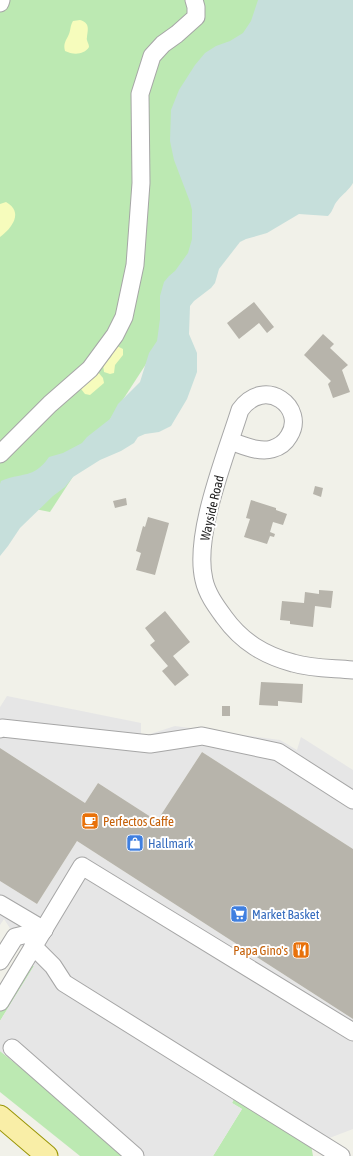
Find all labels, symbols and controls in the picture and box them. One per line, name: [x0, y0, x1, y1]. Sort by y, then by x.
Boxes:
street label: Wayside Road: [197, 474, 227, 542]
cafe icon: Perfectos Caffe: [80, 811, 100, 831]
place label: Perfectos Caffe: [103, 814, 174, 829]
shop icon: Hallmark: [125, 833, 145, 853]
place label: Hallmark: [148, 836, 194, 851]
supermarket icon: Market Basket: [229, 904, 249, 924]
place label: Market Basket: [252, 907, 320, 922]
restaurant icon: Papa Gino's: [291, 940, 311, 960]
place label: Papa Gino's: [233, 943, 288, 958]

